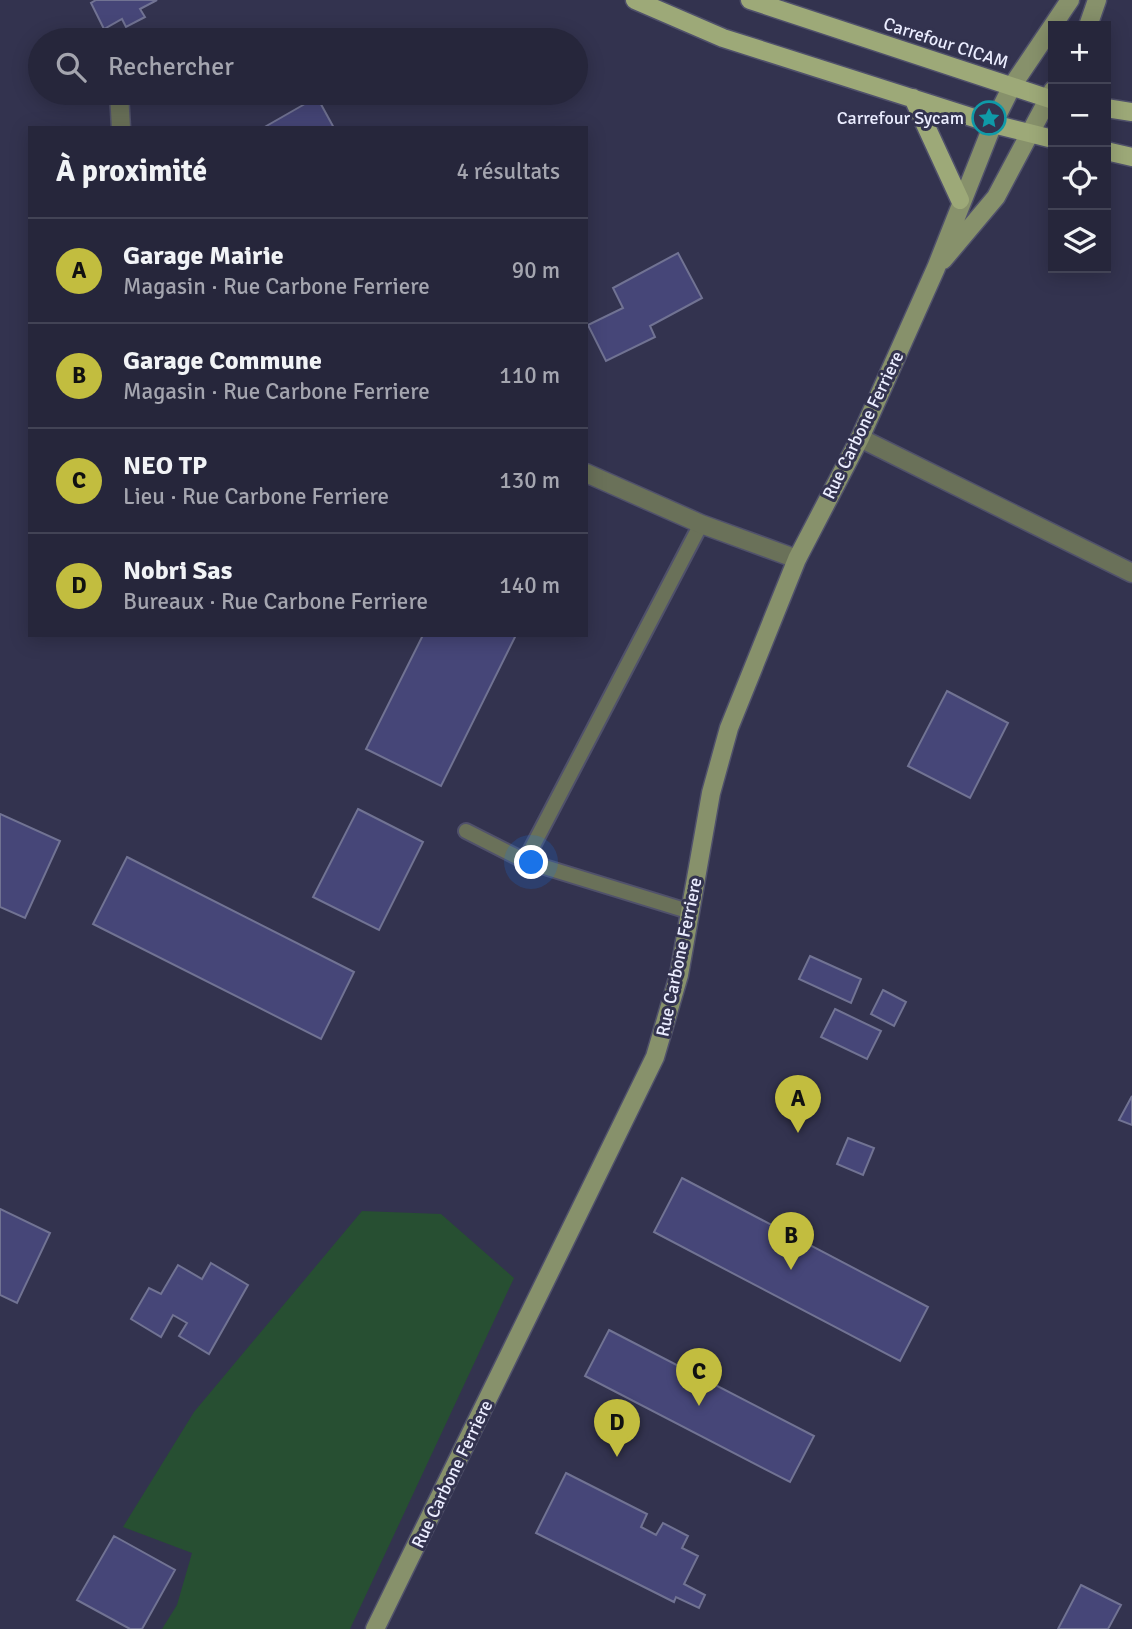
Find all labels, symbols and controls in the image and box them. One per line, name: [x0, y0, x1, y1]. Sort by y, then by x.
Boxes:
street label: Carrefour CICAM: [881, 12, 1011, 74]
map controls: [1048, 21, 1111, 273]
button: +: [1048, 21, 1111, 84]
search box: [28, 28, 588, 105]
icon: search: [52, 48, 90, 86]
text: Rechercher: [108, 51, 234, 83]
button: −: [1048, 84, 1111, 147]
place icon: Carrefour Sycam: [970, 99, 1008, 137]
place label: Carrefour Sycam: [837, 107, 964, 129]
button: locate: [1048, 147, 1111, 210]
text: À proximité: [56, 153, 207, 190]
text: 4 résultats: [456, 157, 560, 186]
button: layers: [1048, 210, 1111, 273]
text: Garage Mairie: [123, 240, 284, 272]
text: A: [72, 256, 86, 285]
text: 90 m: [512, 256, 560, 285]
text: Magasin · Rue Carbone Ferriere: [123, 272, 430, 301]
text: Garage Commune: [123, 345, 322, 377]
street label: Rue Carbone Ferriere: [818, 347, 908, 503]
text: B: [72, 361, 86, 390]
text: 110 m: [499, 361, 560, 390]
text: Magasin · Rue Carbone Ferriere: [123, 377, 430, 406]
text: NEO TP: [123, 450, 207, 482]
text: C: [72, 466, 86, 495]
text: 130 m: [499, 466, 560, 495]
text: Lieu · Rue Carbone Ferriere: [123, 482, 389, 511]
text: Nobri Sas: [123, 555, 232, 587]
text: D: [71, 571, 87, 600]
text: 140 m: [499, 571, 560, 600]
text: Bureaux · Rue Carbone Ferriere: [123, 587, 428, 616]
your location: [514, 845, 548, 879]
street label: Rue Carbone Ferriere: [651, 876, 707, 1038]
pin: A: [775, 1075, 821, 1133]
pin: B: [768, 1212, 814, 1270]
pin: C: [676, 1348, 722, 1406]
street label: Rue Carbone Ferriere: [407, 1396, 497, 1552]
pin: D: [594, 1399, 640, 1457]

